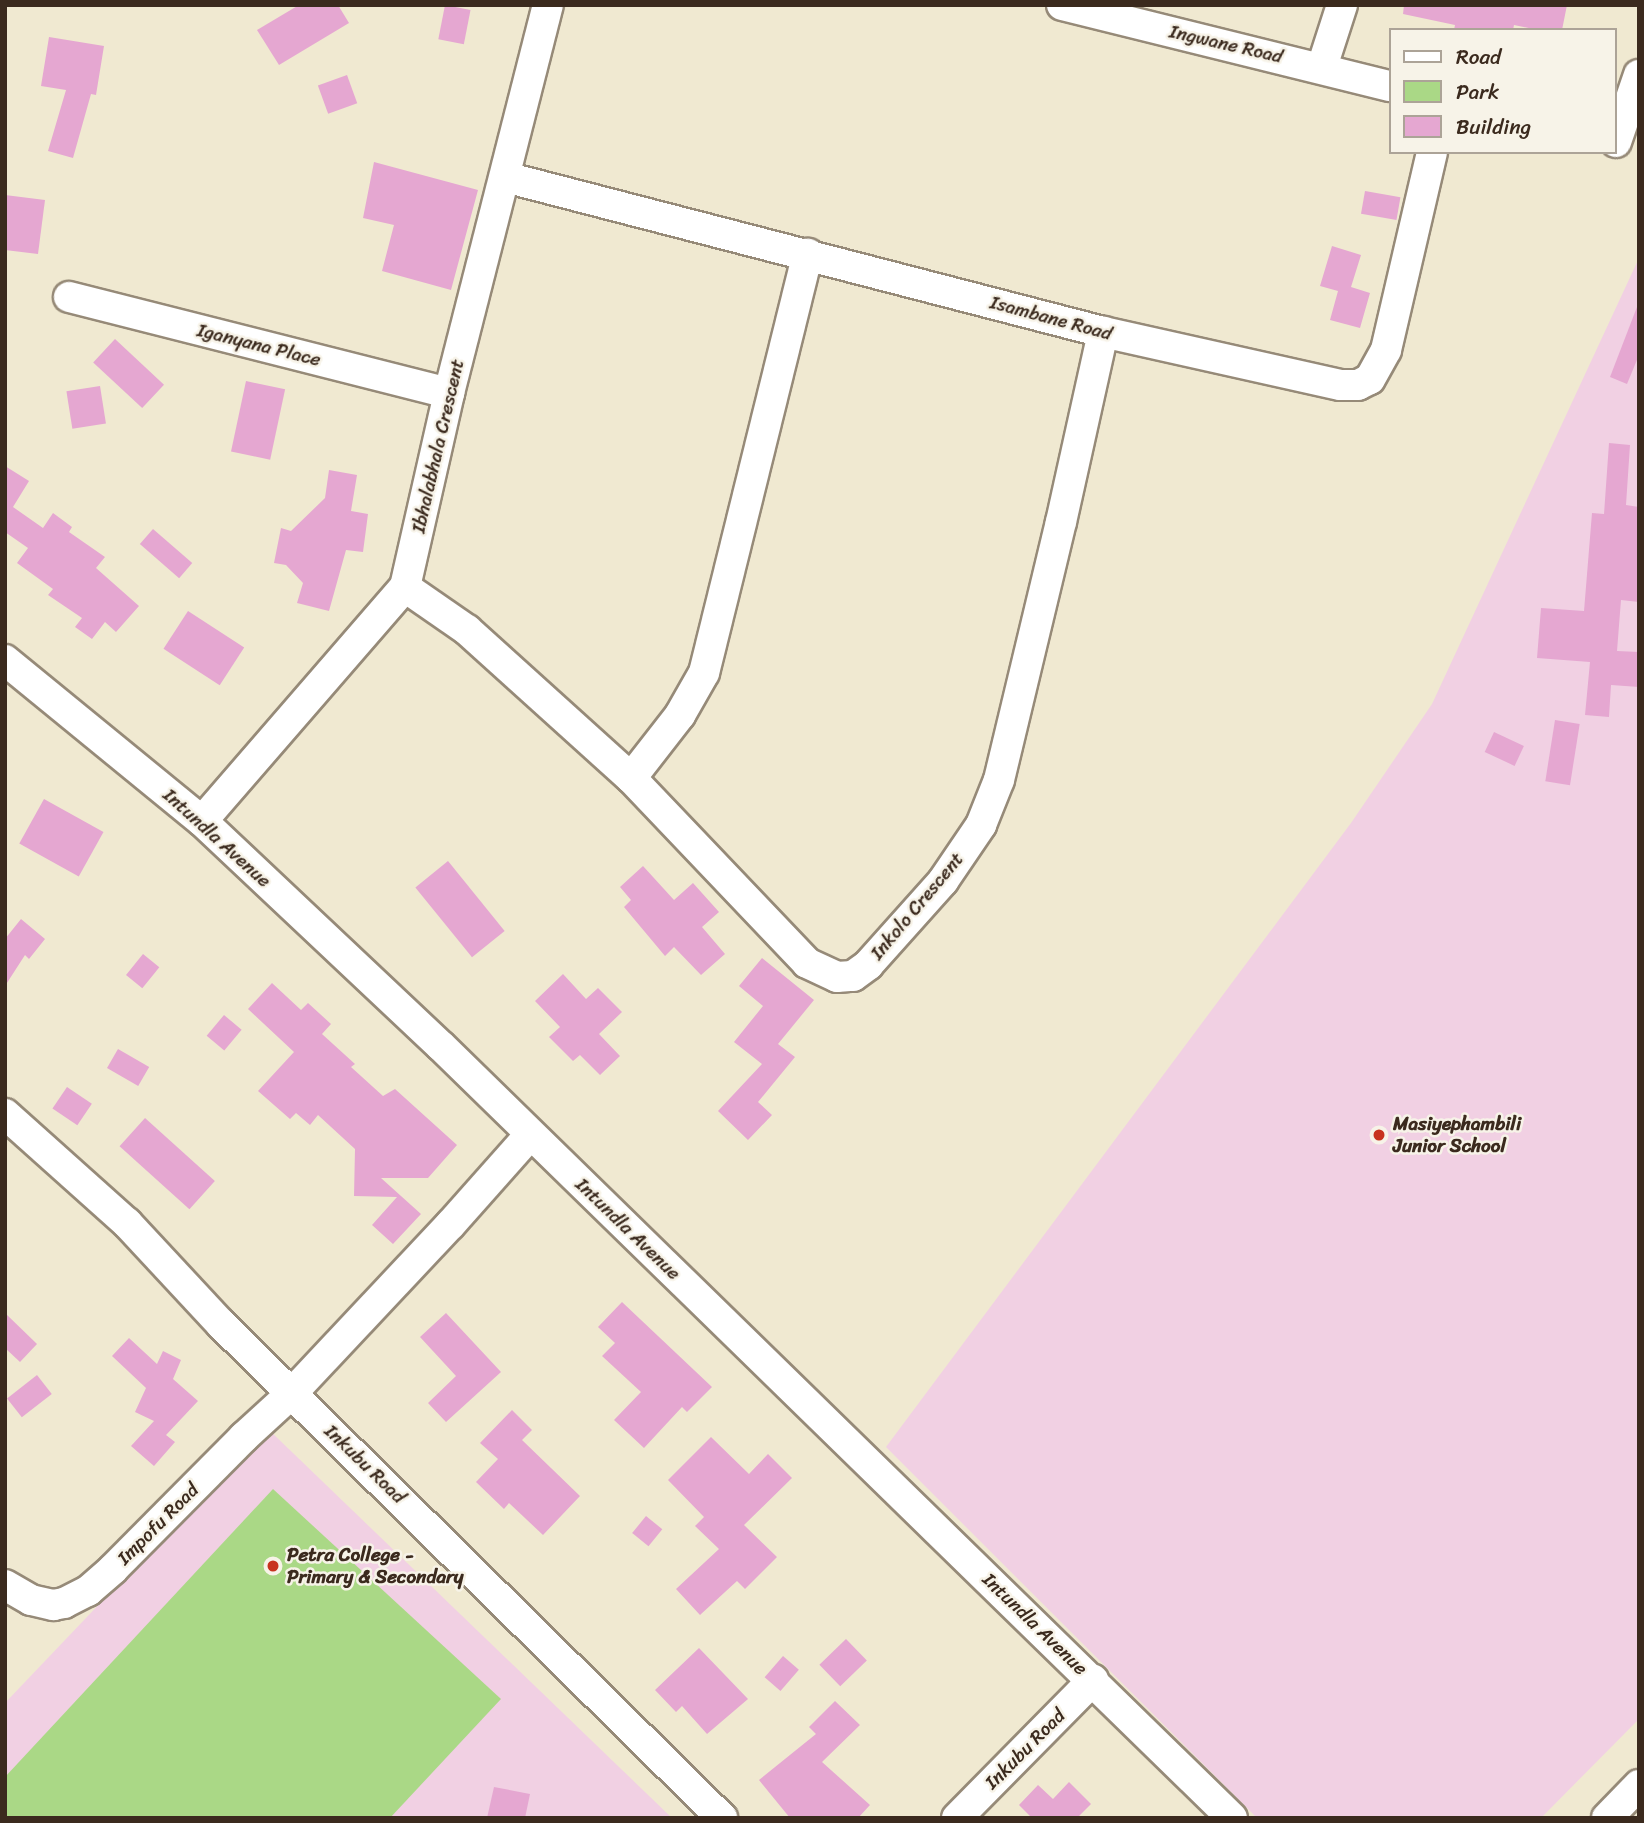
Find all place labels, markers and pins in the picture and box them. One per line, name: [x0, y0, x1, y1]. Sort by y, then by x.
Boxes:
place label: Masiyephambili Junior School: [1393, 1113, 1521, 1157]
marker: Masiyephambili Junior School: [1371, 1127, 1387, 1143]
place label: Petra College - Primary & Secondary: [287, 1544, 464, 1588]
marker: Petra College - Primary & Secondary: [265, 1558, 281, 1574]

